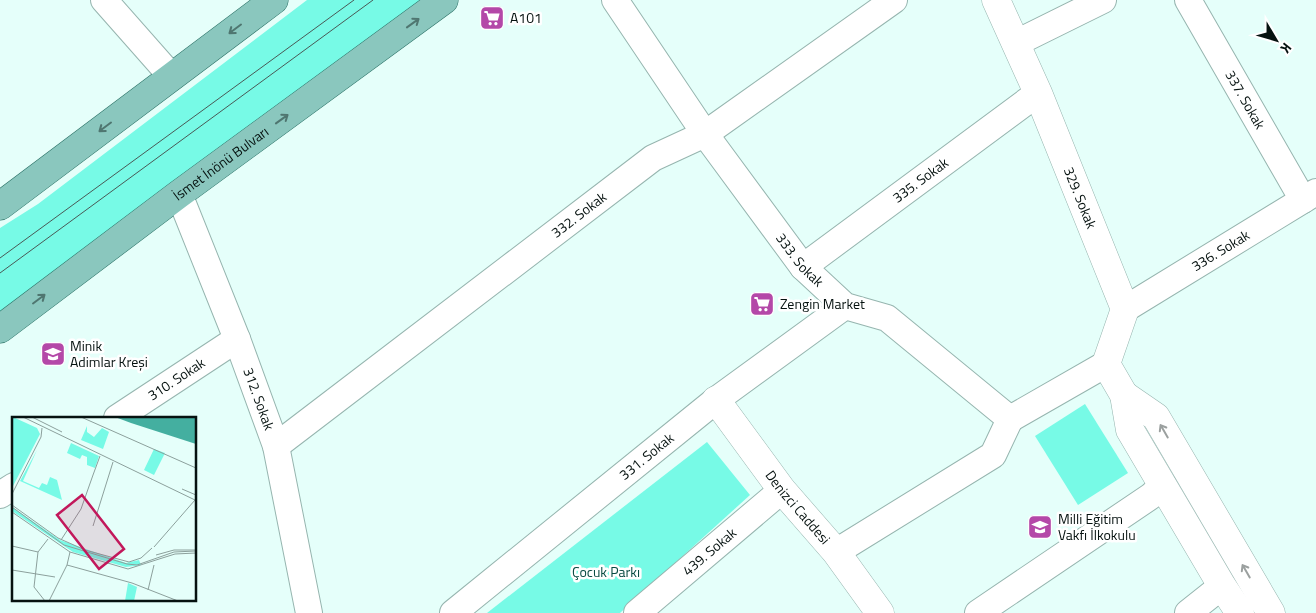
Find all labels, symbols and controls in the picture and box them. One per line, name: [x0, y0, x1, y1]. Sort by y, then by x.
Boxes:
supermarket icon: A101: [479, 5, 505, 31]
place label: A101: [510, 7, 542, 28]
north arrow: [1251, 15, 1301, 65]
one-way arrow: [406, 18, 420, 28]
one-way arrow: [229, 24, 242, 35]
text: K: [1275, 39, 1297, 59]
street label: 337. Sokak: [1220, 66, 1271, 133]
one-way arrow: [275, 114, 289, 124]
street label: İsmet İnönü Bulvarı: [168, 121, 273, 205]
one-way arrow: [98, 122, 112, 132]
street label: 335. Sokak: [888, 152, 953, 208]
street label: 329. Sokak: [1059, 163, 1103, 232]
street label: 332. Sokak: [546, 186, 611, 242]
street label: 336. Sokak: [1187, 224, 1254, 276]
street label: 333. Sokak: [771, 228, 829, 291]
supermarket icon: Zengin Market: [749, 291, 775, 317]
place label: Zengin Market: [780, 293, 865, 314]
one-way arrow: [32, 294, 45, 305]
place label: Minik Adimlar Kreşi: [70, 335, 148, 372]
school or university icon: Minik Adimlar Kreşi: [40, 341, 66, 367]
street label: 310. Sokak: [143, 352, 209, 405]
street label: 312. Sokak: [238, 365, 280, 433]
inset map: [12, 417, 196, 600]
one-way arrow: [1159, 424, 1169, 438]
street label: 331. Sokak: [614, 427, 678, 485]
street label: Denizci Caddesi: [761, 465, 836, 549]
place label: Milli Eğitim Vakfı İlkokulu: [1058, 508, 1136, 545]
school or university icon: Milli Eğitim Vakfı İlkokulu: [1027, 514, 1053, 540]
street label: 439. Sokak: [678, 522, 741, 580]
park label: Çocuk Parkı: [572, 561, 640, 582]
one-way arrow: [1241, 563, 1251, 578]

